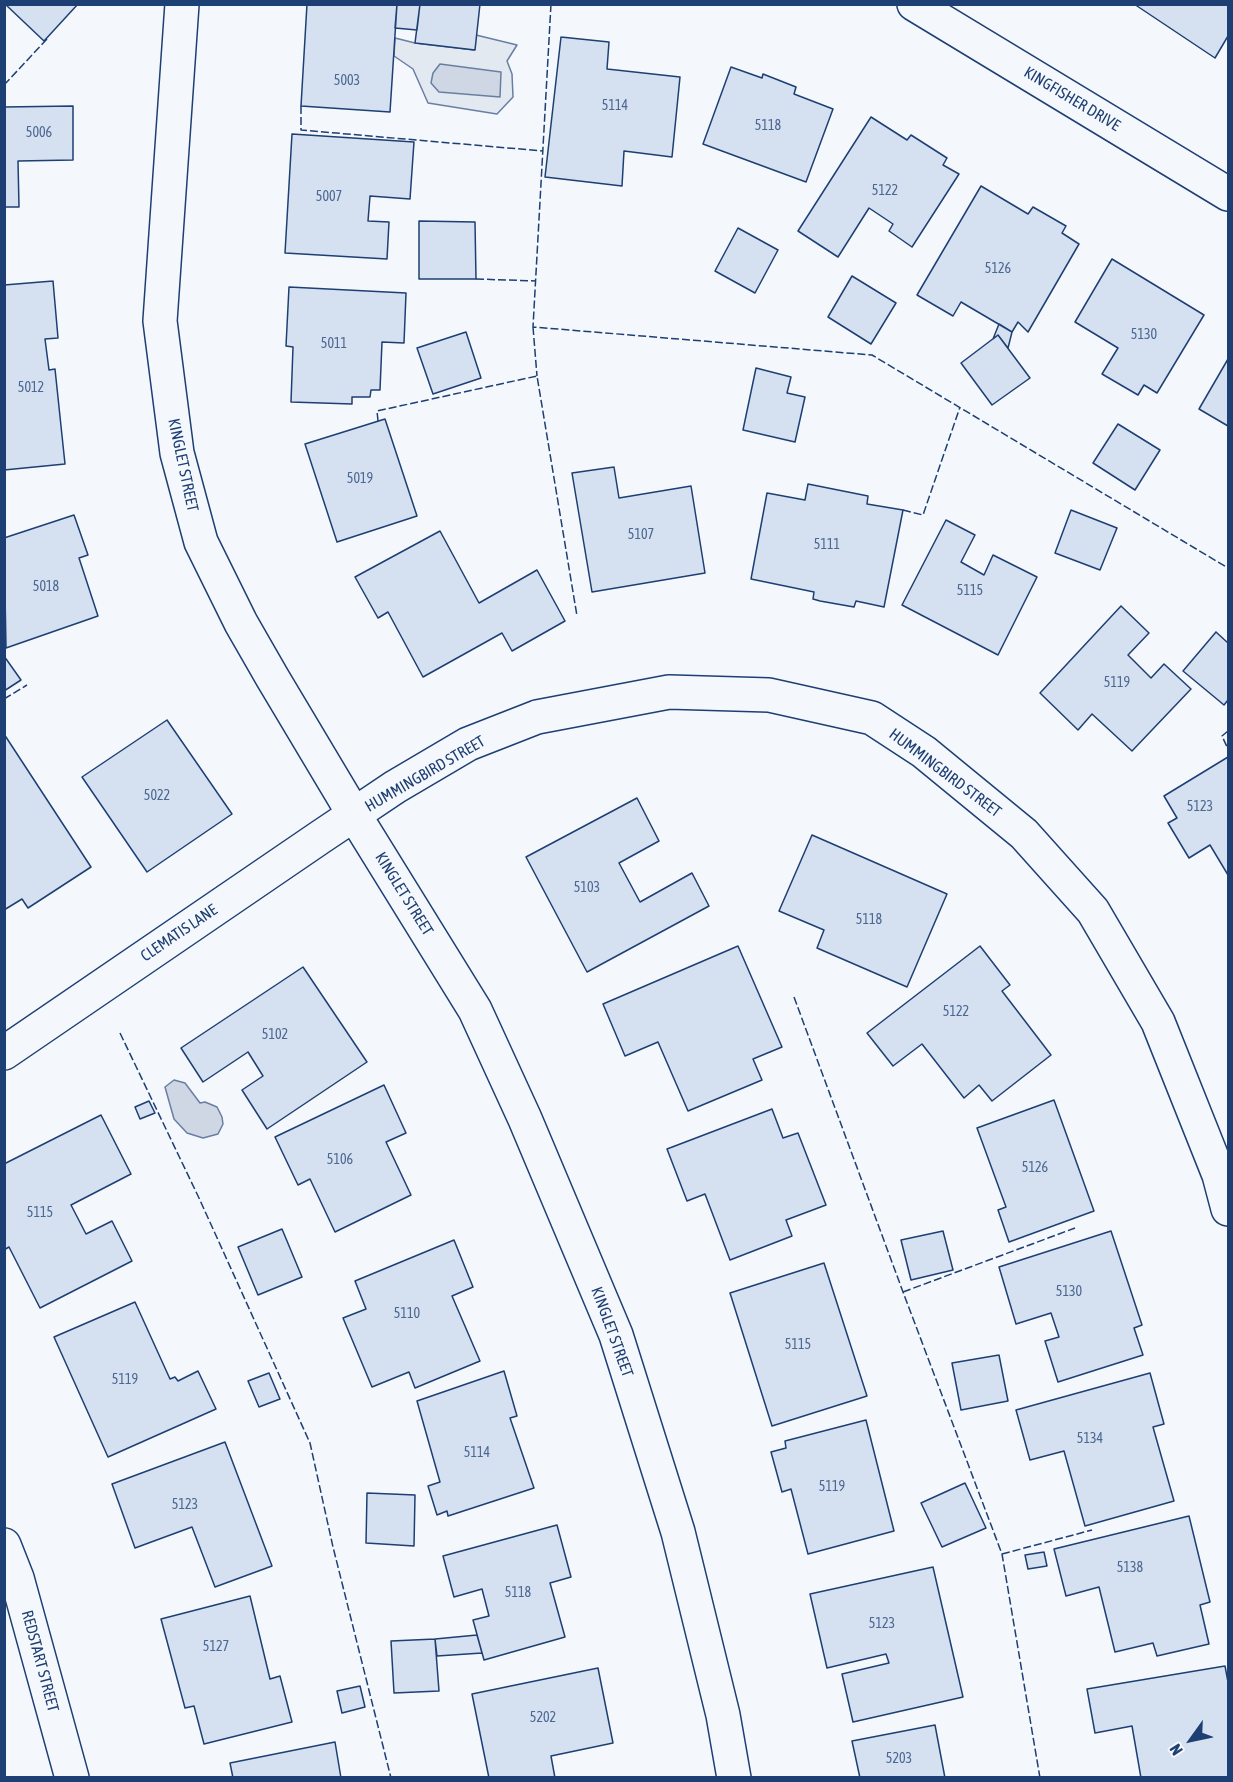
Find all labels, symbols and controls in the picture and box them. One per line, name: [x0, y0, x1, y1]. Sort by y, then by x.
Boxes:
street label: KINGFISHER DRIVE: [1020, 63, 1124, 135]
house number: 5003: [334, 73, 360, 89]
house number: 5114: [602, 98, 628, 114]
house number: 5118: [755, 118, 781, 134]
house number: 5006: [26, 125, 52, 141]
house number: 5122: [872, 183, 898, 199]
house number: 5007: [316, 189, 342, 205]
house number: 5126: [985, 261, 1011, 277]
house number: 5130: [1131, 327, 1157, 343]
house number: 5011: [321, 336, 347, 352]
house number: 5012: [18, 380, 44, 396]
street label: KINGLET STREET: [164, 417, 202, 513]
house number: 5019: [347, 471, 373, 487]
house number: 5107: [628, 527, 654, 543]
house number: 5111: [814, 537, 840, 553]
house number: 5018: [33, 579, 59, 595]
house number: 5115: [957, 583, 983, 599]
house number: 5119: [1104, 675, 1130, 691]
street label: HUMMINGBIRD STREET: [885, 725, 1005, 821]
street label: HUMMINGBIRD STREET: [362, 732, 488, 816]
house number: 5022: [144, 788, 170, 804]
house number: 5123: [1187, 799, 1213, 815]
street label: KINGLET STREET: [371, 849, 437, 939]
house number: 5103: [574, 880, 600, 896]
street label: CLEMATIS LANE: [137, 900, 221, 966]
house number: 5118: [856, 912, 882, 928]
house number: 5122: [943, 1004, 969, 1020]
house number: 5102: [262, 1027, 288, 1043]
house number: 5106: [327, 1152, 353, 1168]
house number: 5126: [1022, 1160, 1048, 1176]
house number: 5115: [27, 1205, 53, 1221]
street label: KINGLET STREET: [587, 1284, 637, 1380]
house number: 5130: [1056, 1284, 1082, 1300]
house number: 5110: [394, 1306, 420, 1322]
house number: 5115: [785, 1337, 811, 1353]
house number: 5119: [112, 1372, 138, 1388]
house number: 5134: [1077, 1431, 1103, 1447]
house number: 5114: [464, 1445, 490, 1461]
house number: 5119: [819, 1479, 845, 1495]
house number: 5123: [172, 1497, 198, 1513]
house number: 5138: [1117, 1560, 1143, 1576]
house number: 5118: [505, 1585, 531, 1601]
street label: REDSTART STREET: [17, 1608, 63, 1714]
house number: 5123: [869, 1616, 895, 1632]
house number: 5127: [203, 1639, 229, 1655]
house number: 5202: [530, 1710, 556, 1726]
north arrow: [1161, 1710, 1221, 1770]
text: N: [1166, 1741, 1186, 1759]
house number: 5203: [886, 1751, 912, 1767]

